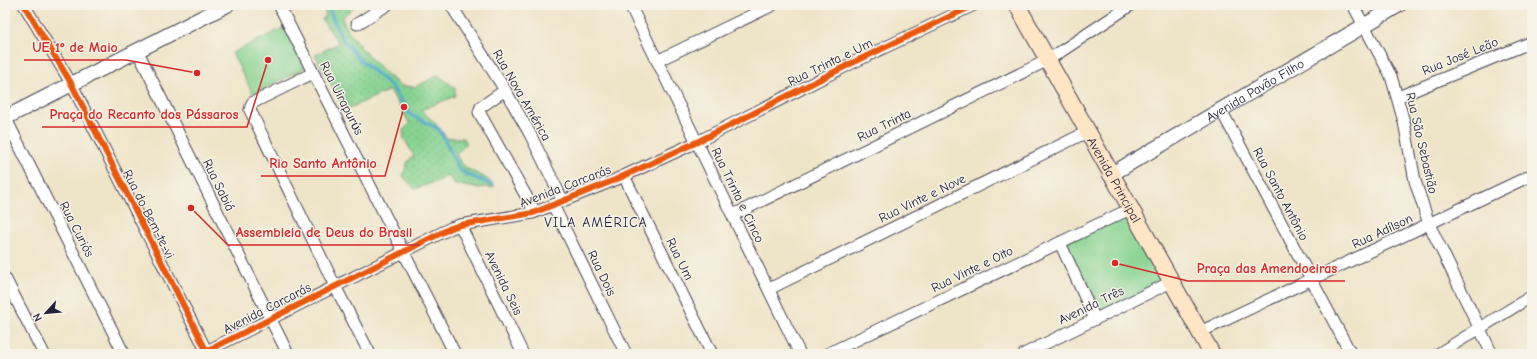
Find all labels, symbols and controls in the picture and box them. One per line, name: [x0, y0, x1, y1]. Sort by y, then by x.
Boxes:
callout: UE 1º de Maio: [24, 34, 126, 60]
street label: Rua José Leão: [1420, 34, 1500, 78]
street label: Rua Trinta e Um: [785, 35, 875, 89]
text: UE 1º de Maio: [32, 39, 118, 56]
street label: Rua Nova América: [490, 47, 554, 143]
street label: Avenida Pavão Filho: [1203, 55, 1307, 124]
street label: Rua Uirapurύs: [317, 59, 367, 137]
street label: Rua São Sebastião: [1403, 91, 1441, 195]
callout: Praça do Recanto dos Pássaros: [42, 101, 247, 127]
text: Praça do Recanto dos Pássaros: [49, 106, 239, 123]
street label: Rua Trinta: [855, 106, 913, 144]
street label: Avenida Principal: [1085, 134, 1144, 225]
street label: Rua Trinta e Cinco: [708, 145, 768, 245]
street label: Rua Santo Antônio: [1250, 145, 1312, 243]
callout: Rio Santo Antônio: [261, 150, 385, 176]
text: Rio Santo Antônio: [269, 155, 377, 172]
street label: Rua Sabiá: [200, 157, 238, 213]
street label: Avenida Carcarás: [517, 162, 613, 210]
street label: Rua do Bem-te-vi: [120, 167, 178, 261]
street label: Rua Vinte e Nove: [876, 170, 968, 225]
street label: Rua Curiós: [57, 199, 97, 259]
street label: Rua Adílson: [1349, 210, 1415, 252]
district label: VILA AMÉRICA: [544, 214, 648, 231]
callout: Assembleia de Deus do Brasil: [228, 219, 420, 245]
text: Assembleia de Deus do Brasil: [236, 224, 412, 241]
street label: Rua Um: [663, 235, 697, 283]
street label: Rua Vinte e Oito: [929, 243, 1015, 295]
street label: Rua Dois: [585, 248, 619, 298]
street label: Avenida Seis: [482, 249, 526, 317]
callout: Praça das Amendoeiras: [1188, 255, 1345, 281]
text: Praça das Amendoeiras: [1197, 260, 1337, 277]
street label: Avenida Carcarás: [221, 279, 313, 337]
street label: Avenida Três: [1056, 283, 1126, 327]
north arrow: [26, 293, 66, 333]
text: N: [30, 311, 45, 323]

